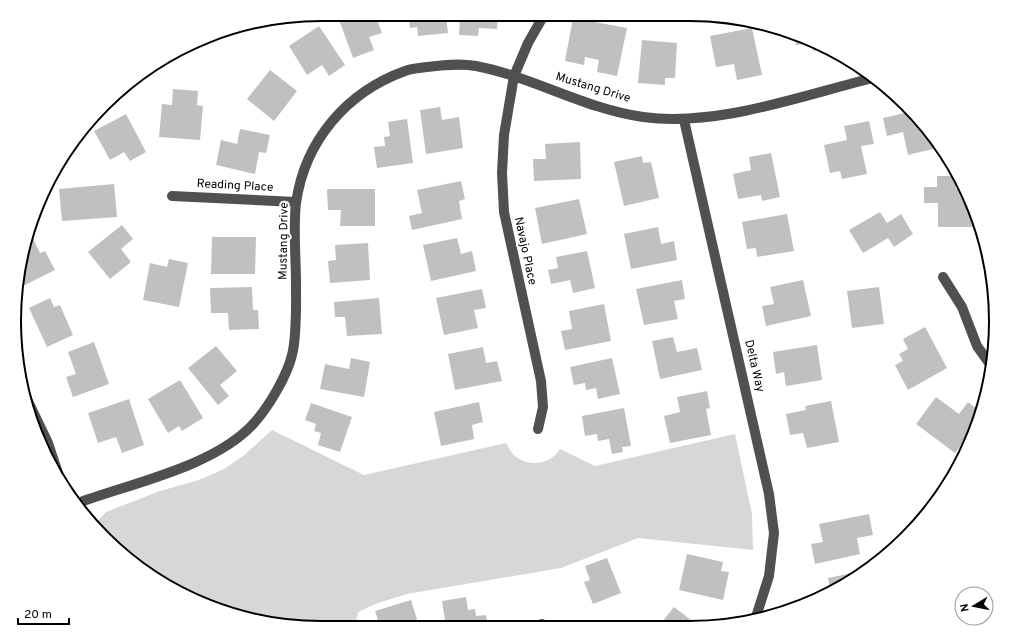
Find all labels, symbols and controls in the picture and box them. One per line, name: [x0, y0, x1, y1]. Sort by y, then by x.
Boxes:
street label: Mustang Drive: [553, 69, 633, 107]
street label: Reading Place: [196, 176, 274, 196]
street label: Mustang Drive: [275, 202, 293, 280]
street label: Navajo Place: [510, 215, 540, 287]
street label: Delta Way: [740, 338, 768, 394]
north arrow: [954, 586, 994, 626]
scale bar: [18, 600, 69, 626]
text: N: [958, 602, 973, 613]
text: 20 m: [24, 607, 52, 623]

